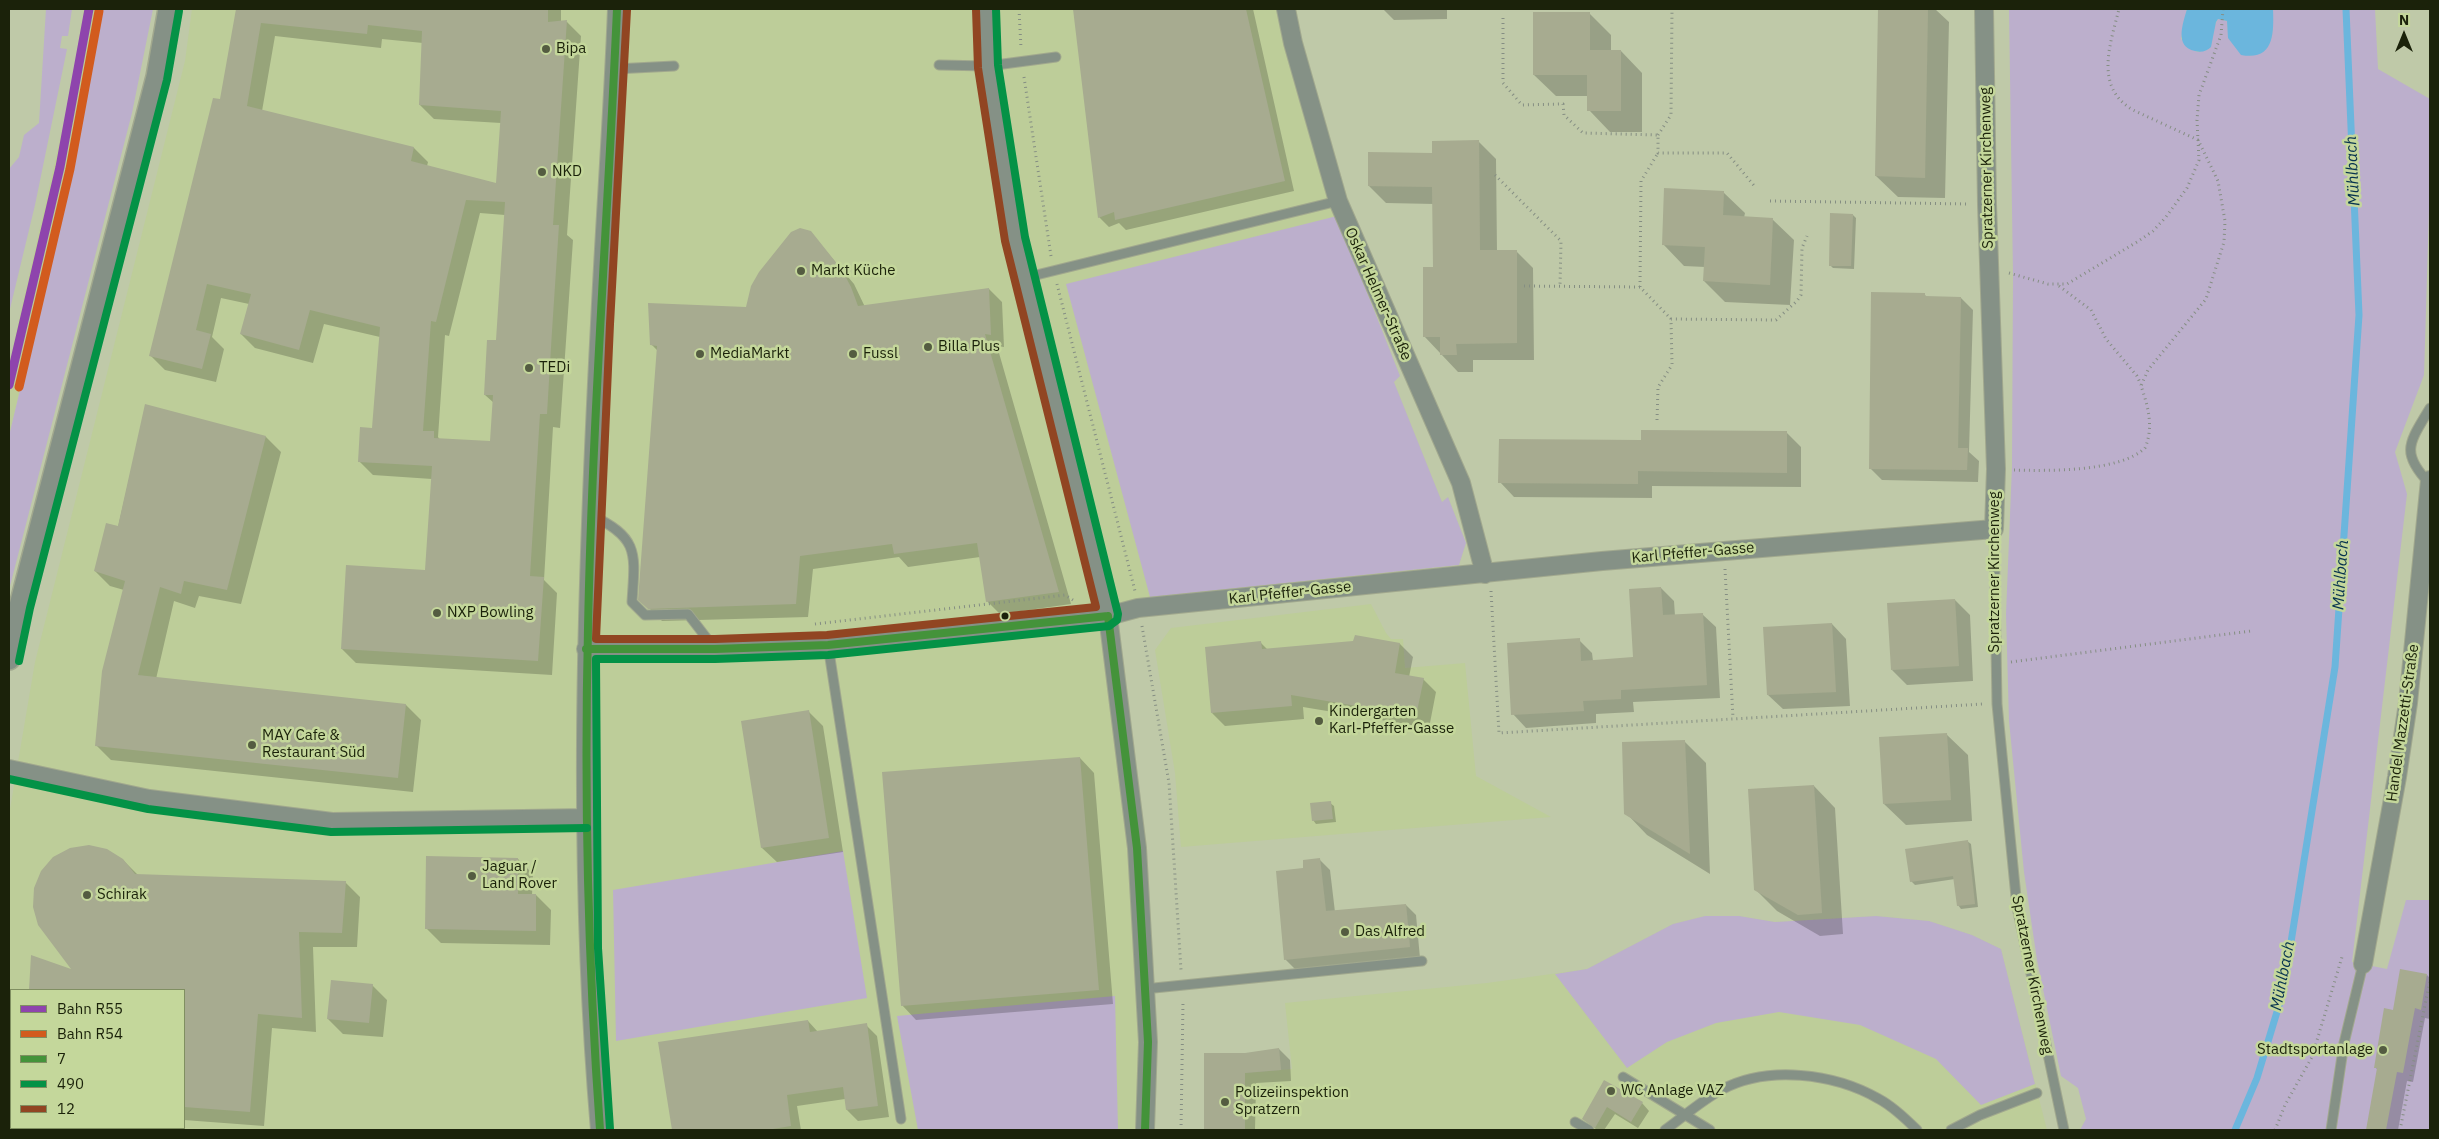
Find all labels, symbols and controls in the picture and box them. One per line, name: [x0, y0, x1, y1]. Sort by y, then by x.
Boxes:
north arrow: [2379, 10, 2429, 60]
text: N: [2399, 11, 2409, 29]
place label: Bipa: [556, 40, 586, 58]
marker: Bipa: [540, 43, 552, 55]
street label: Spratzerner Kirchenweg: [1977, 87, 1997, 249]
water label: Mühlbach: [2342, 135, 2364, 207]
place label: NKD: [552, 163, 582, 181]
marker: NKD: [536, 166, 548, 178]
street label: Oskar Helmer-Straße: [1341, 225, 1415, 363]
place label: Markt Küche: [811, 262, 895, 280]
marker: Markt Küche: [795, 265, 807, 277]
place label: Billa Plus: [938, 338, 1000, 356]
marker: Billa Plus: [922, 341, 934, 353]
place label: MediaMarkt: [710, 345, 790, 363]
place label: Fussl: [863, 345, 898, 363]
marker: MediaMarkt: [694, 348, 706, 360]
marker: Fussl: [847, 348, 859, 360]
place label: TEDi: [539, 359, 570, 377]
marker: TEDi: [523, 362, 535, 374]
street label: Spratzerner Kirchenweg: [1986, 491, 2004, 653]
street label: Karl Pfeffer-Gasse: [1631, 539, 1755, 567]
water label: Mühlbach: [2329, 539, 2353, 611]
street label: Karl Pfeffer-Gasse: [1228, 578, 1352, 608]
place label: NXP Bowling: [447, 604, 533, 622]
marker: NXP Bowling: [431, 607, 443, 619]
unlabelled marker: [1000, 611, 1010, 621]
street label: Handel Mazzetti-Straße: [2383, 643, 2423, 803]
place label: Kindergarten Karl-Pfeffer-Gasse: [1329, 703, 1454, 738]
marker: Kindergarten Karl-Pfeffer-Gasse: [1313, 715, 1325, 727]
place label: MAY Cafe & Restaurant Süd: [262, 727, 365, 762]
marker: MAY Cafe & Restaurant Süd: [246, 739, 258, 751]
place label: Jaguar / Land Rover: [482, 858, 557, 893]
marker: Jaguar / Land Rover: [466, 870, 478, 882]
place label: Schirak: [97, 886, 147, 904]
marker: Schirak: [81, 889, 93, 901]
street label: Spratzerner Kirchenweg: [2008, 894, 2056, 1056]
place label: Das Alfred: [1355, 923, 1425, 941]
marker: Das Alfred: [1339, 926, 1351, 938]
water label: Mühlbach: [2267, 940, 2299, 1012]
legend: [10, 989, 185, 1129]
text: Bahn R55: [57, 999, 123, 1018]
text: Bahn R54: [57, 1024, 123, 1043]
place label: Stadtsportanlage: [2257, 1041, 2373, 1059]
marker: Stadtsportanlage: [2377, 1044, 2389, 1056]
text: 7: [57, 1049, 66, 1068]
text: 490: [57, 1074, 84, 1093]
place label: WC Anlage VAZ: [1621, 1082, 1724, 1100]
place label: Polizeiinspektion Spratzern: [1235, 1084, 1349, 1119]
marker: WC Anlage VAZ: [1605, 1085, 1617, 1097]
marker: Polizeiinspektion Spratzern: [1219, 1096, 1231, 1108]
text: 12: [57, 1099, 75, 1118]

